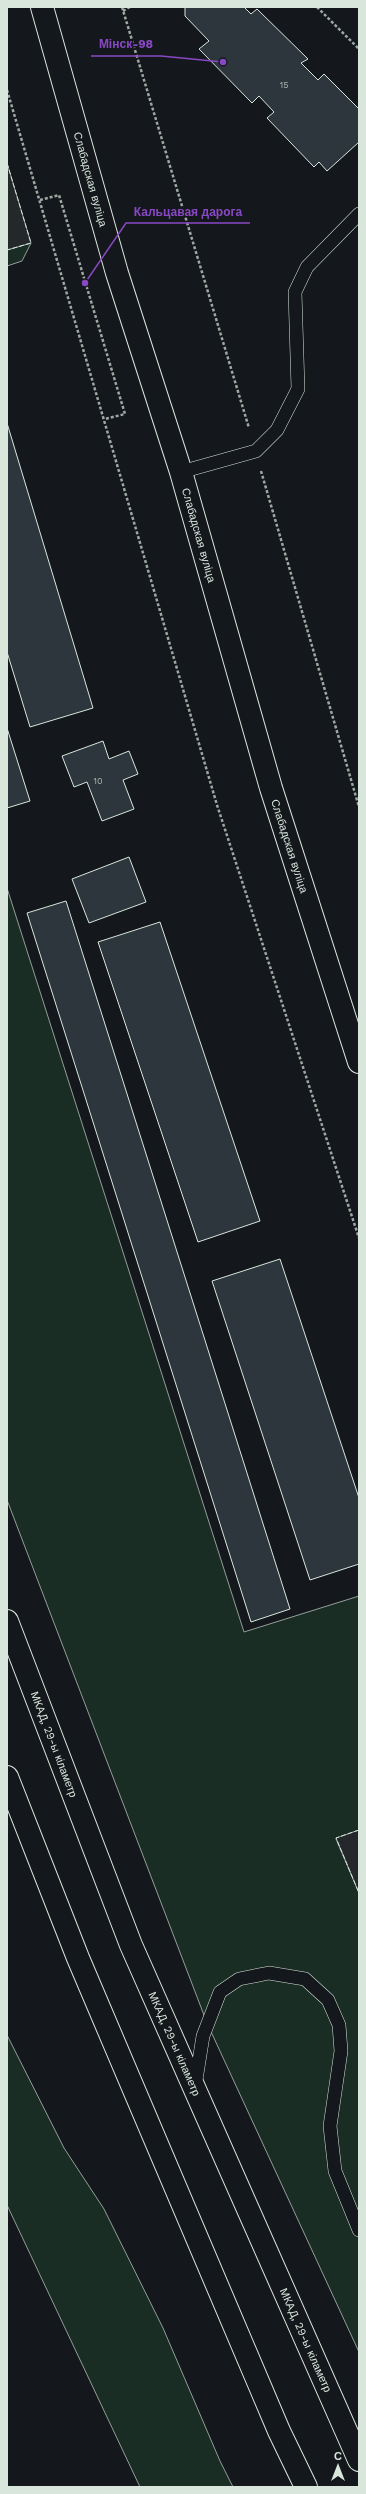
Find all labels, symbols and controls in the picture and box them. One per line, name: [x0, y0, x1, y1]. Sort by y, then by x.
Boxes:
callout: Мінск-98: [91, 32, 161, 56]
text: Мінск-98: [99, 37, 153, 51]
house number: 15: [280, 80, 288, 90]
street label: Слабадская вуліца: [71, 130, 110, 229]
callout: Кальцавая дарога: [126, 199, 250, 223]
text: Кальцавая дарога: [134, 205, 242, 219]
street label: Слабадская вуліца: [179, 486, 219, 585]
house number: 10: [93, 776, 103, 786]
street label: Слабадская вуліца: [269, 798, 311, 895]
street label: МКАД, 29-ы кіламетр: [28, 1690, 80, 1799]
street label: МКАД, 29-ы кіламетр: [146, 1990, 203, 2098]
street label: МКАД, 29-ы кіламетр: [277, 2286, 335, 2394]
north arrow: [318, 2446, 358, 2486]
text: С: [334, 2450, 342, 2463]

